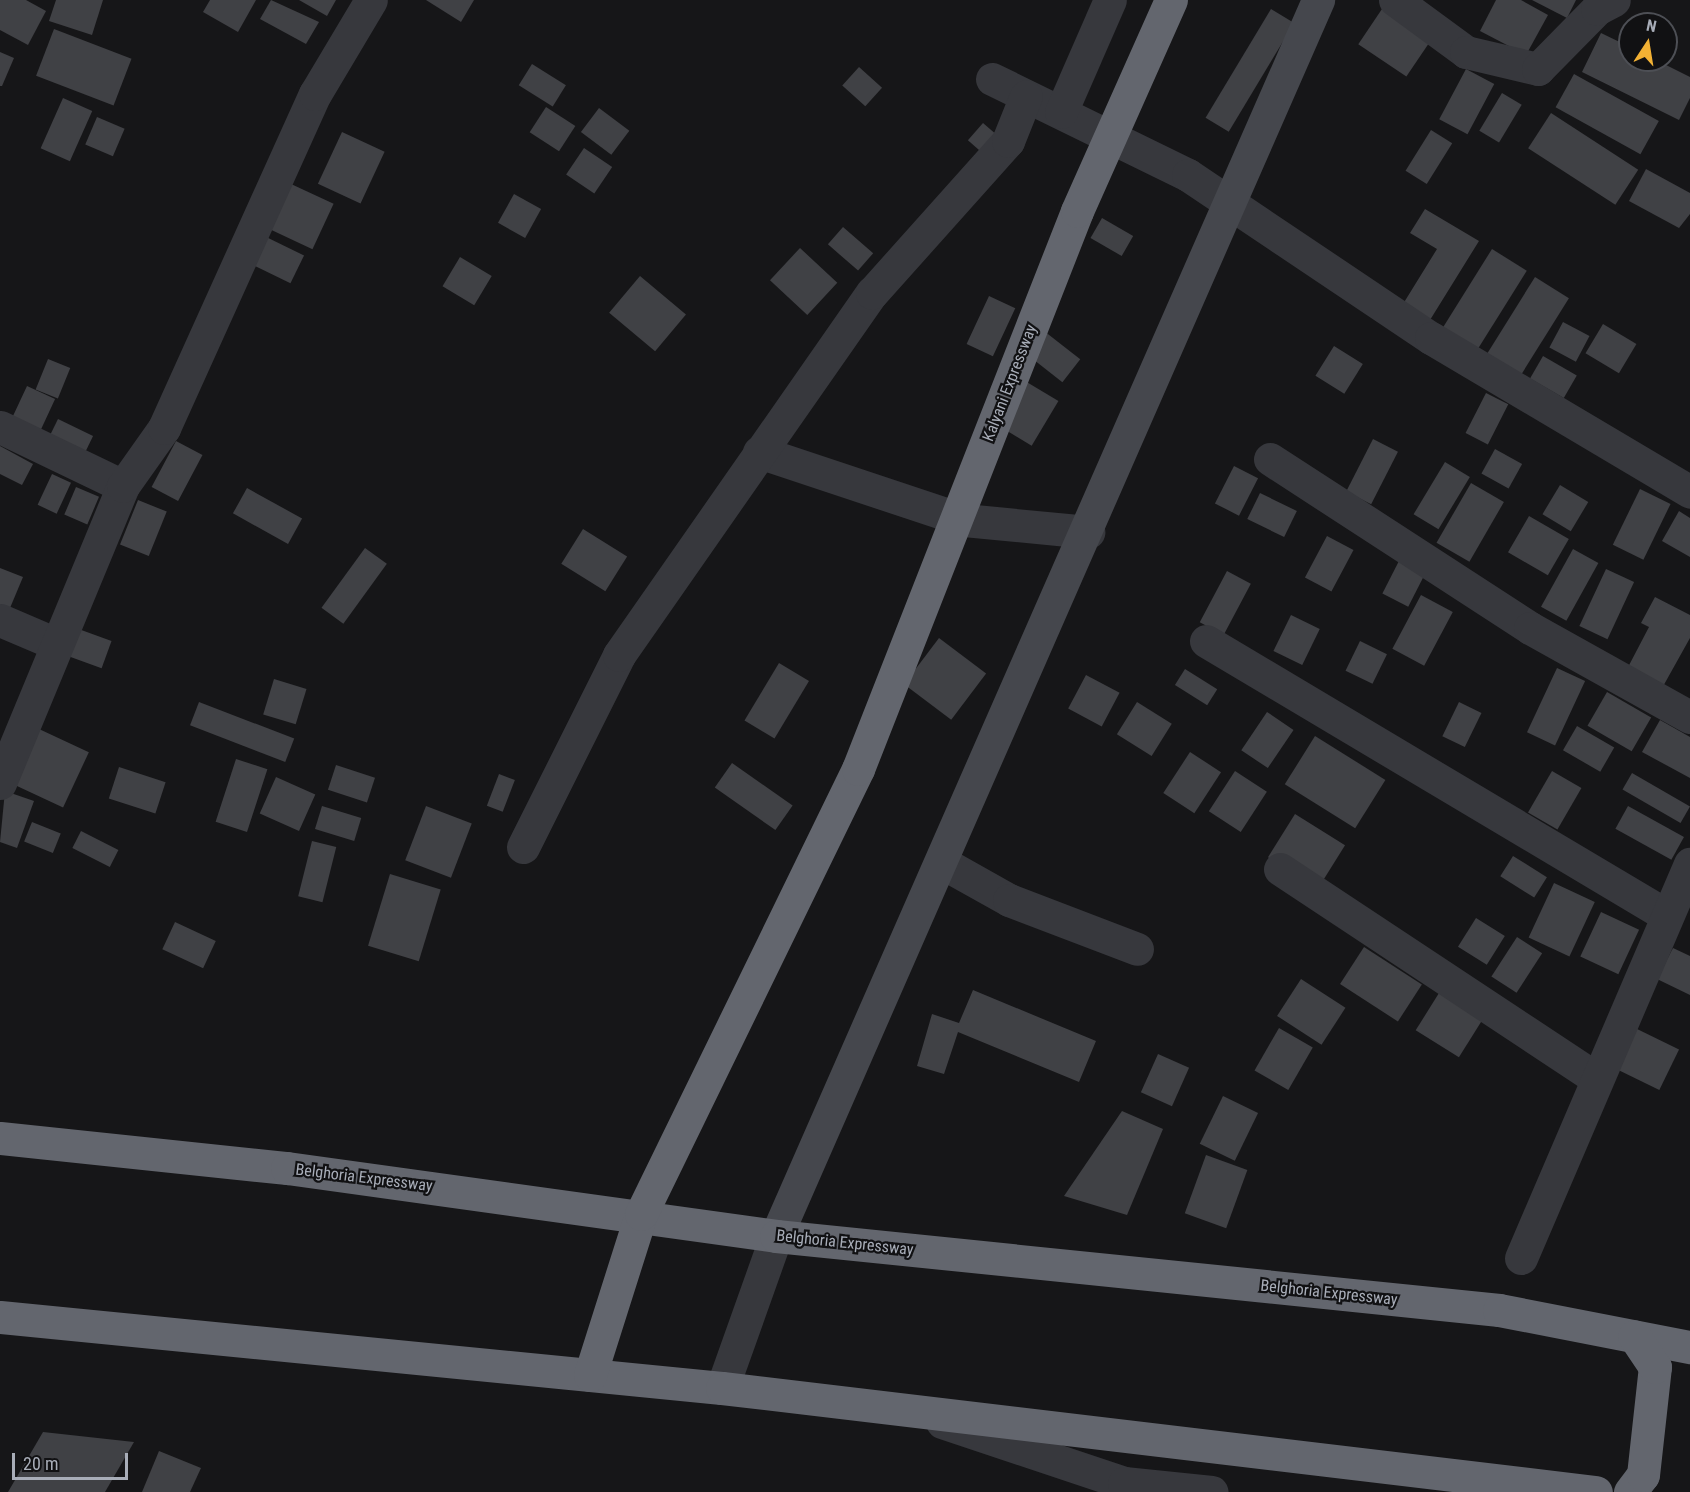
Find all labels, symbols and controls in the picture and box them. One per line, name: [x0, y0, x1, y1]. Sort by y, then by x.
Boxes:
north arrow: [1618, 12, 1678, 72]
text: N: [1645, 16, 1658, 36]
street label: Kalyani Expressway: [979, 322, 1041, 444]
street label: Belghoria Expressway: [294, 1160, 434, 1196]
street label: Belghoria Expressway: [776, 1226, 914, 1260]
street label: Belghoria Expressway: [1260, 1276, 1398, 1310]
scale bar: [15, 1441, 130, 1479]
text: 20 m: [23, 1453, 58, 1474]

